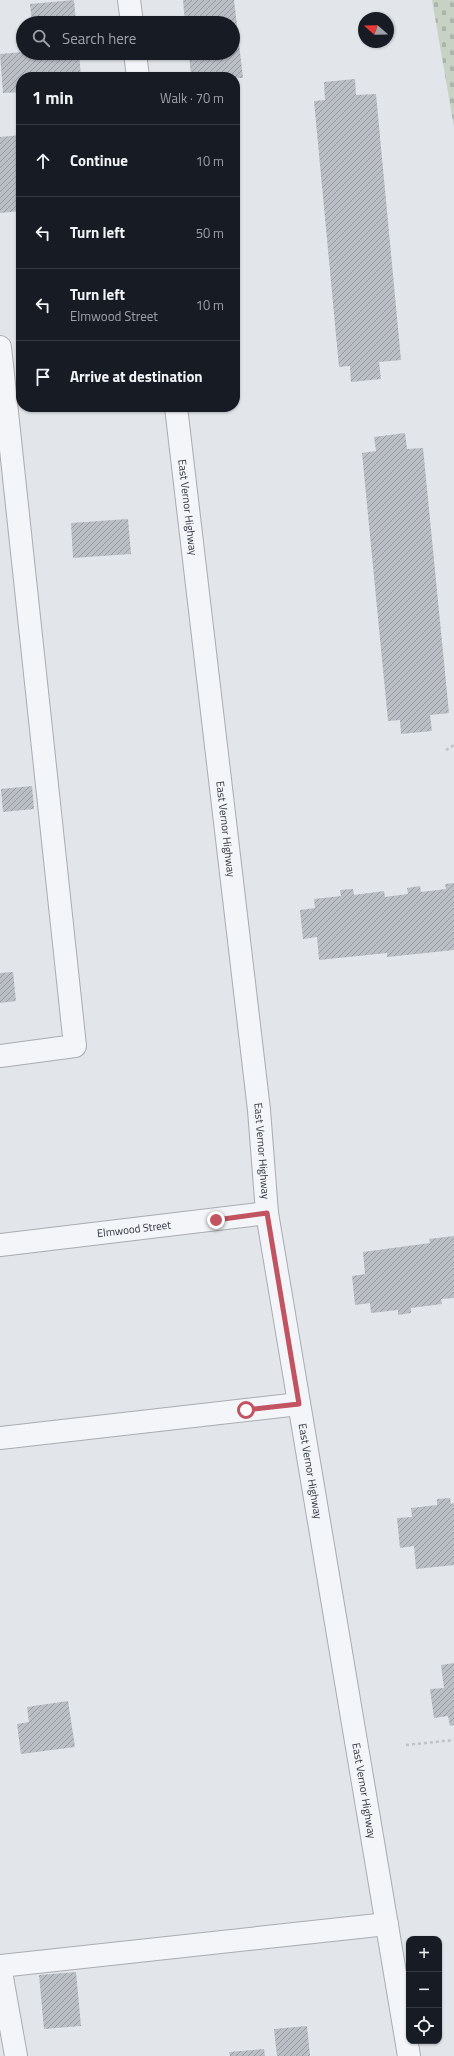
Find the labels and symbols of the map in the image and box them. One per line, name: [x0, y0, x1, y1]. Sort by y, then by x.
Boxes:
north arrow: [358, 12, 394, 48]
street label: East Vernor Highway: [174, 458, 202, 557]
street label: East Vernor Highway: [212, 780, 240, 879]
street label: East Vernor Highway: [250, 1102, 274, 1201]
route end: [207, 1211, 225, 1229]
street label: Elmwood Street: [96, 1217, 172, 1241]
route start: [237, 1401, 255, 1419]
street label: East Vernor Highway: [295, 1422, 327, 1521]
street label: East Vernor Highway: [348, 1742, 380, 1840]

